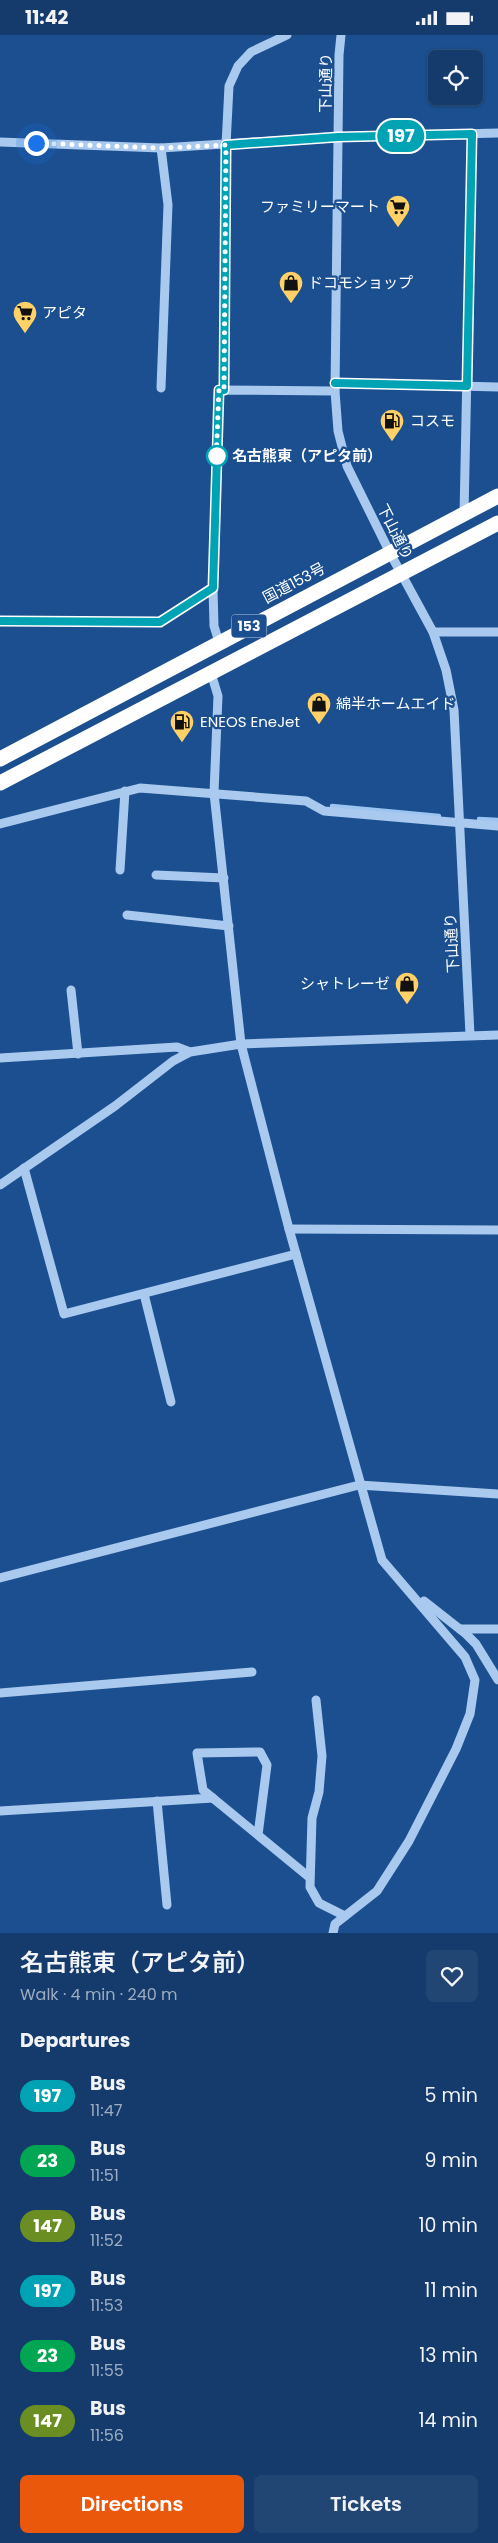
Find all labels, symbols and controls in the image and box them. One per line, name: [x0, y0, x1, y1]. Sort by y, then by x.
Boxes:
text: 11:42: [25, 4, 68, 31]
map controls: [428, 50, 483, 105]
button: locate: [428, 50, 483, 105]
street label: 下山通り: [314, 53, 337, 113]
line badge: 197: [372, 120, 430, 152]
text: 197: [387, 123, 415, 148]
your location: [24, 131, 49, 156]
supermarket icon: ファミリーマート: [385, 194, 411, 228]
place label: ファミリーマート: [260, 196, 380, 217]
shop icon: ドコモショップ: [278, 270, 304, 304]
place label: ドコモショップ: [308, 272, 413, 293]
supermarket icon: アピタ: [12, 300, 38, 334]
place label: アピタ: [42, 302, 87, 323]
fuel station icon: コスモ: [379, 408, 405, 442]
place label: コスモ: [410, 410, 455, 431]
marker: 名古熊東（アピタ前）: [206, 445, 228, 467]
place label: 名古熊東（アピタ前）: [232, 445, 382, 466]
street label: 下山通り: [372, 500, 418, 563]
street label: 国道153号: [259, 557, 329, 608]
road number: 153: [232, 615, 266, 637]
shop icon: 綿半ホームエイド: [306, 691, 332, 725]
place label: 綿半ホームエイド: [336, 693, 456, 714]
fuel station icon: ENEOS EneJet: [169, 709, 195, 743]
place label: ENEOS EneJet: [200, 711, 300, 732]
street label: 下山通り: [439, 913, 464, 974]
shop icon: シャトレーゼ: [394, 971, 420, 1005]
place label: シャトレーゼ: [300, 973, 390, 994]
text: 名古熊東（アピタ前）: [20, 1946, 260, 1979]
button: heart: [426, 1950, 478, 2002]
text: Walk · 4 min · 240 m: [20, 1983, 178, 2006]
text: Departures: [20, 2027, 130, 2054]
text: Bus: [90, 2070, 126, 2097]
text: 5 min: [425, 2082, 478, 2109]
text: 197: [34, 2083, 61, 2108]
text: 11:47: [90, 2099, 122, 2122]
text: Bus: [90, 2135, 126, 2162]
text: 9 min: [425, 2147, 478, 2174]
text: 23: [37, 2148, 58, 2173]
text: 11:51: [90, 2164, 119, 2187]
text: Bus: [90, 2200, 126, 2227]
text: 10 min: [419, 2212, 478, 2239]
text: 147: [33, 2213, 62, 2238]
text: 11:52: [90, 2229, 123, 2252]
text: Bus: [90, 2265, 126, 2292]
text: 11 min: [424, 2277, 478, 2304]
text: 197: [34, 2278, 61, 2303]
text: 11:53: [90, 2294, 123, 2317]
text: Bus: [90, 2330, 126, 2357]
text: 13 min: [419, 2342, 478, 2369]
text: 23: [37, 2343, 58, 2368]
text: 11:55: [90, 2359, 124, 2382]
text: Bus: [90, 2395, 126, 2422]
text: 14 min: [418, 2407, 478, 2434]
text: 147: [33, 2408, 62, 2433]
text: 11:56: [90, 2424, 124, 2447]
button: Directions: [20, 2475, 244, 2533]
button: Tickets: [254, 2475, 478, 2533]

